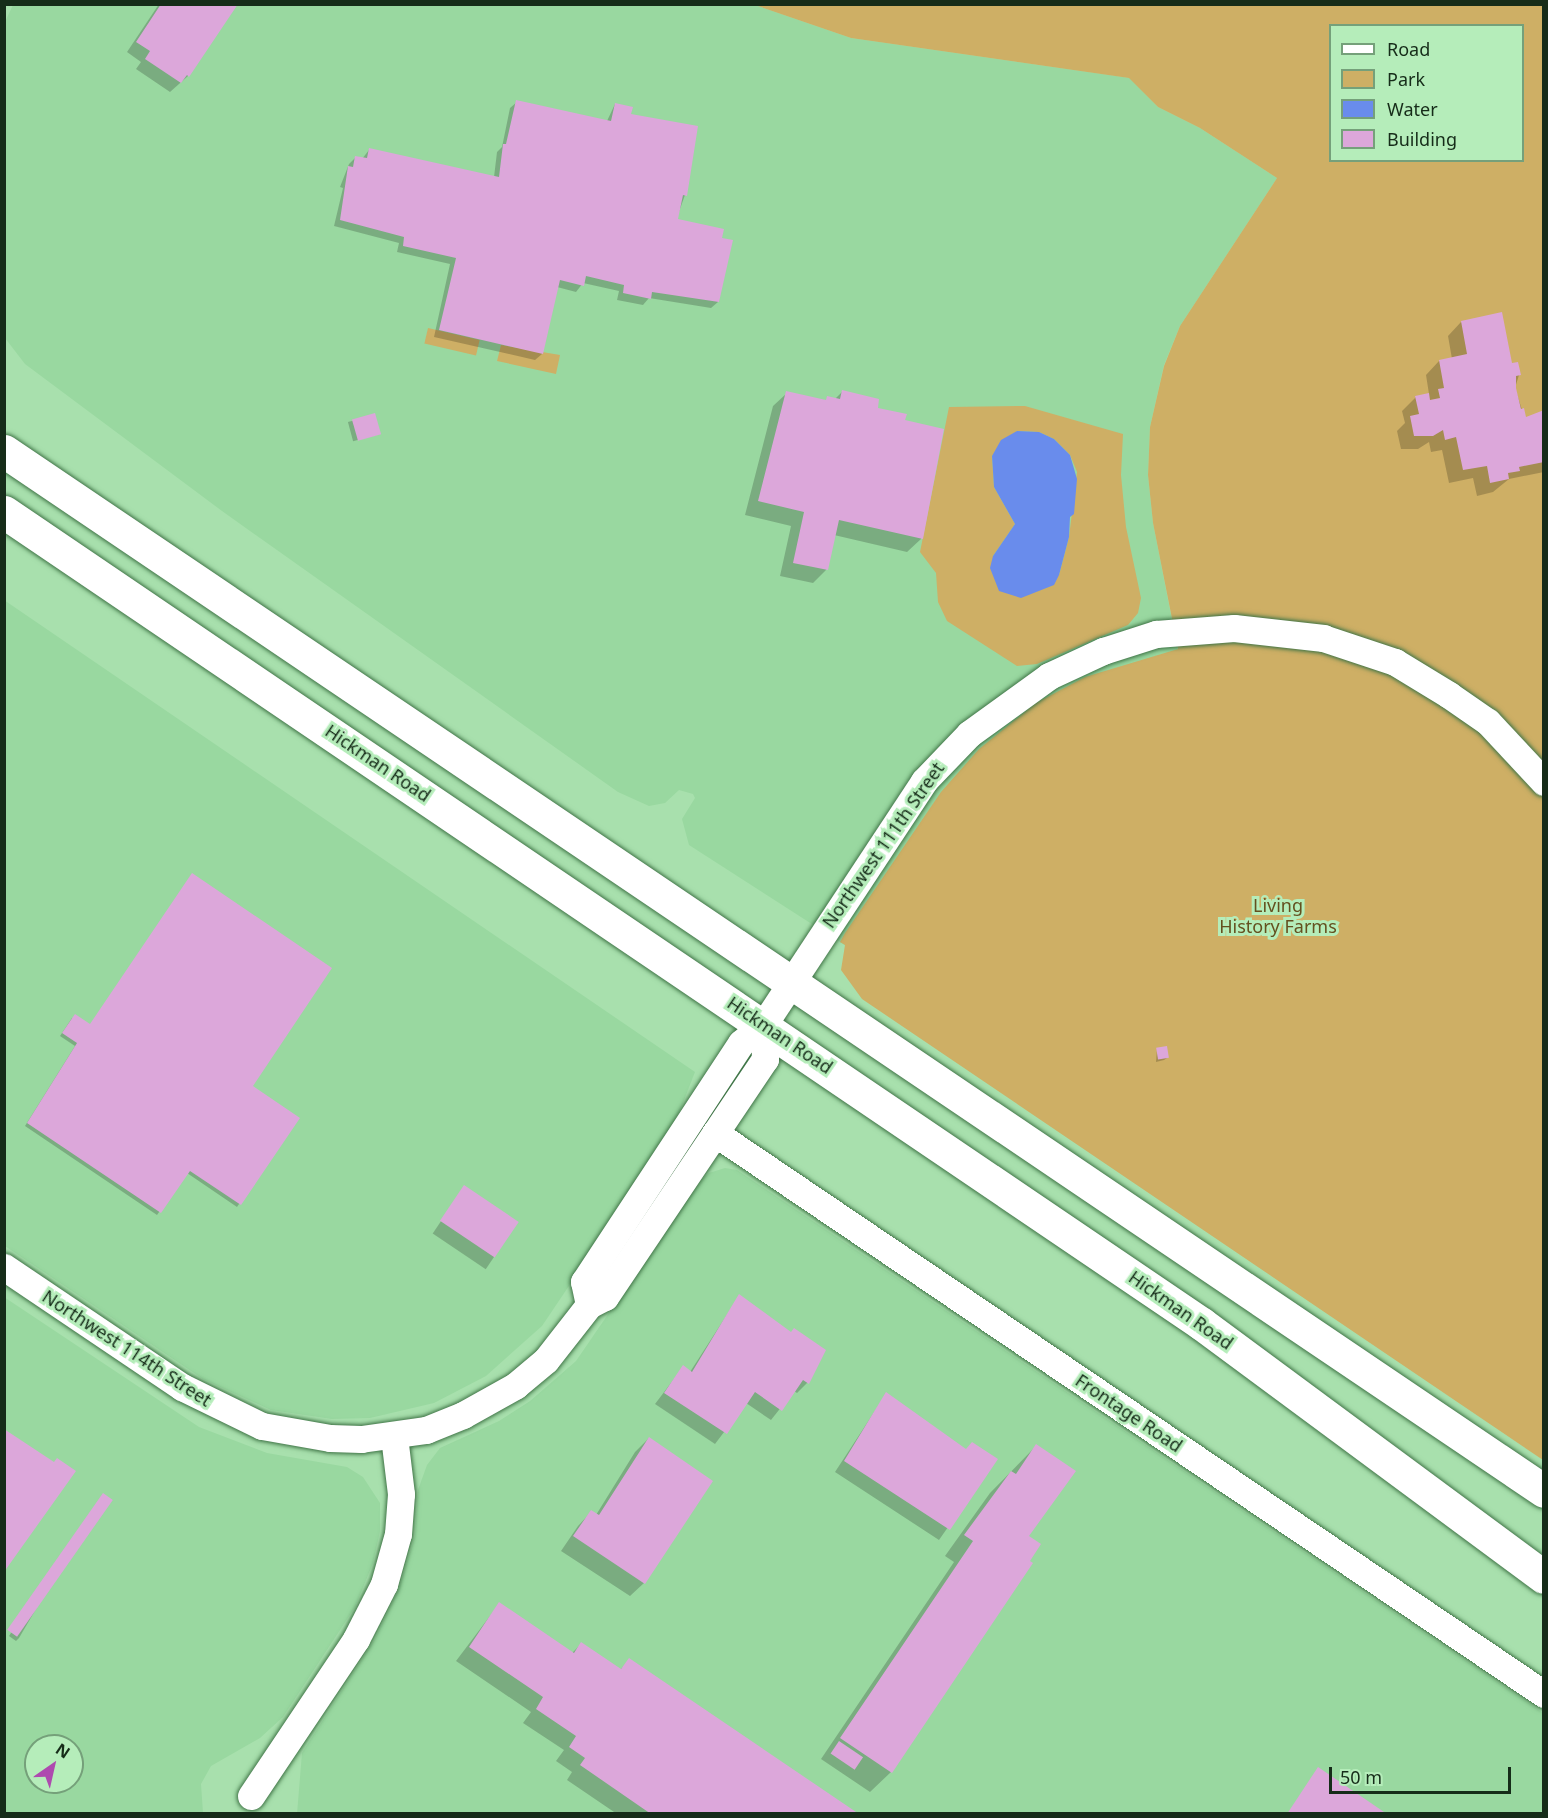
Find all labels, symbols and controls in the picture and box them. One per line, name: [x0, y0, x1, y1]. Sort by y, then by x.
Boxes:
legend: [1329, 24, 1524, 162]
text: Road: [1387, 37, 1430, 61]
text: Park: [1387, 67, 1425, 91]
text: Water: [1387, 97, 1438, 121]
text: Building: [1387, 127, 1457, 151]
street label: Hickman Road: [321, 720, 435, 806]
street label: Northwest 111th Street: [818, 758, 948, 932]
park label: Living History Farms: [1219, 895, 1337, 938]
street label: Hickman Road: [723, 992, 837, 1078]
street label: Hickman Road: [1125, 1266, 1237, 1354]
street label: Northwest 114th Street: [38, 1285, 216, 1411]
street label: Frontage Road: [1071, 1369, 1187, 1457]
north arrow: [24, 1734, 84, 1794]
text: N: [51, 1738, 74, 1763]
scale bar: [1332, 1755, 1514, 1793]
text: 50 m: [1340, 1765, 1382, 1789]

